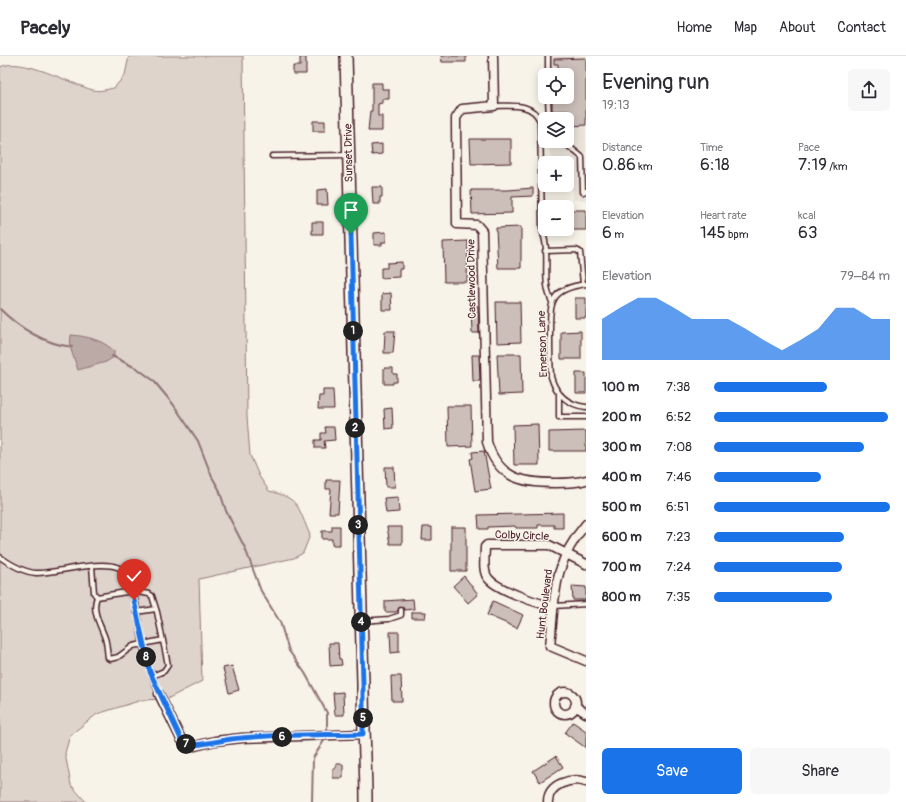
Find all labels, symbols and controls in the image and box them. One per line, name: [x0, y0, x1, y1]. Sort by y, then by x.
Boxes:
text: Pacely: [20, 16, 70, 40]
text: Home: [677, 19, 712, 36]
text: Map: [734, 19, 757, 36]
text: About: [779, 19, 815, 36]
text: Contact: [837, 19, 886, 36]
map controls: [538, 68, 574, 236]
button: locate: [538, 68, 574, 104]
text: Evening run: [602, 68, 710, 96]
button: share: [848, 69, 890, 111]
text: 19:13: [602, 97, 630, 113]
button: layers: [538, 112, 574, 148]
street label: Sunset Drive: [341, 123, 356, 182]
text: Distance: [602, 141, 642, 154]
text: Time: [700, 141, 723, 154]
text: Pace: [798, 141, 820, 154]
text: 0.86: [602, 154, 636, 175]
text: 6:18: [700, 154, 730, 175]
text: 7:19: [798, 154, 827, 175]
button: +: [538, 156, 574, 192]
text: km: [636, 160, 653, 173]
text: /km: [827, 160, 848, 173]
pin: [334, 193, 368, 234]
icon: arrive: [340, 199, 362, 221]
button: −: [538, 200, 574, 236]
text: Elevation: [602, 209, 644, 222]
text: Heart rate: [700, 209, 746, 222]
text: kcal: [798, 209, 816, 222]
text: 6: [602, 222, 612, 243]
text: 145: [700, 222, 726, 243]
text: 63: [798, 222, 817, 243]
text: m: [612, 228, 624, 241]
text: bpm: [726, 228, 748, 241]
street label: Castlewood Drive: [464, 238, 479, 319]
text: Elevation: [602, 268, 652, 284]
text: 79–84 m: [840, 268, 890, 284]
street label: Emerson Lane: [535, 310, 550, 378]
pin: 1: [343, 321, 363, 341]
text: 1: [351, 324, 355, 337]
text: 100 m: [602, 379, 639, 395]
text: 7:38: [666, 379, 690, 395]
text: 200 m: [602, 409, 641, 425]
text: 6:52: [666, 409, 691, 425]
pin: 2: [345, 418, 365, 438]
text: 2: [352, 421, 358, 434]
text: 300 m: [602, 439, 641, 455]
text: 7:08: [666, 439, 692, 455]
text: 400 m: [602, 469, 642, 485]
text: 7:46: [666, 469, 691, 485]
text: 500 m: [602, 499, 641, 515]
text: 6:51: [666, 499, 689, 515]
pin: 3: [348, 515, 368, 535]
text: 3: [355, 518, 361, 531]
street label: Colby Circle: [495, 528, 550, 543]
text: 600 m: [602, 529, 642, 545]
text: 7:23: [666, 529, 690, 545]
pin: [117, 559, 151, 600]
text: 700 m: [602, 559, 641, 575]
text: 7:24: [666, 559, 691, 575]
icon: check: [123, 565, 145, 587]
street label: Hunt Boulevard: [534, 568, 555, 640]
text: 800 m: [602, 589, 641, 605]
text: 7:35: [666, 589, 691, 605]
pin: 4: [351, 612, 371, 632]
text: 4: [358, 615, 364, 628]
pin: 8: [136, 647, 156, 667]
text: 8: [143, 650, 149, 663]
pin: 5: [353, 708, 373, 728]
text: 5: [360, 711, 366, 724]
pin: 6: [272, 727, 292, 747]
text: 6: [279, 730, 285, 743]
pin: 7: [176, 734, 196, 754]
text: 7: [183, 737, 189, 750]
button: Save: [602, 748, 742, 794]
button: Share: [750, 748, 890, 794]

